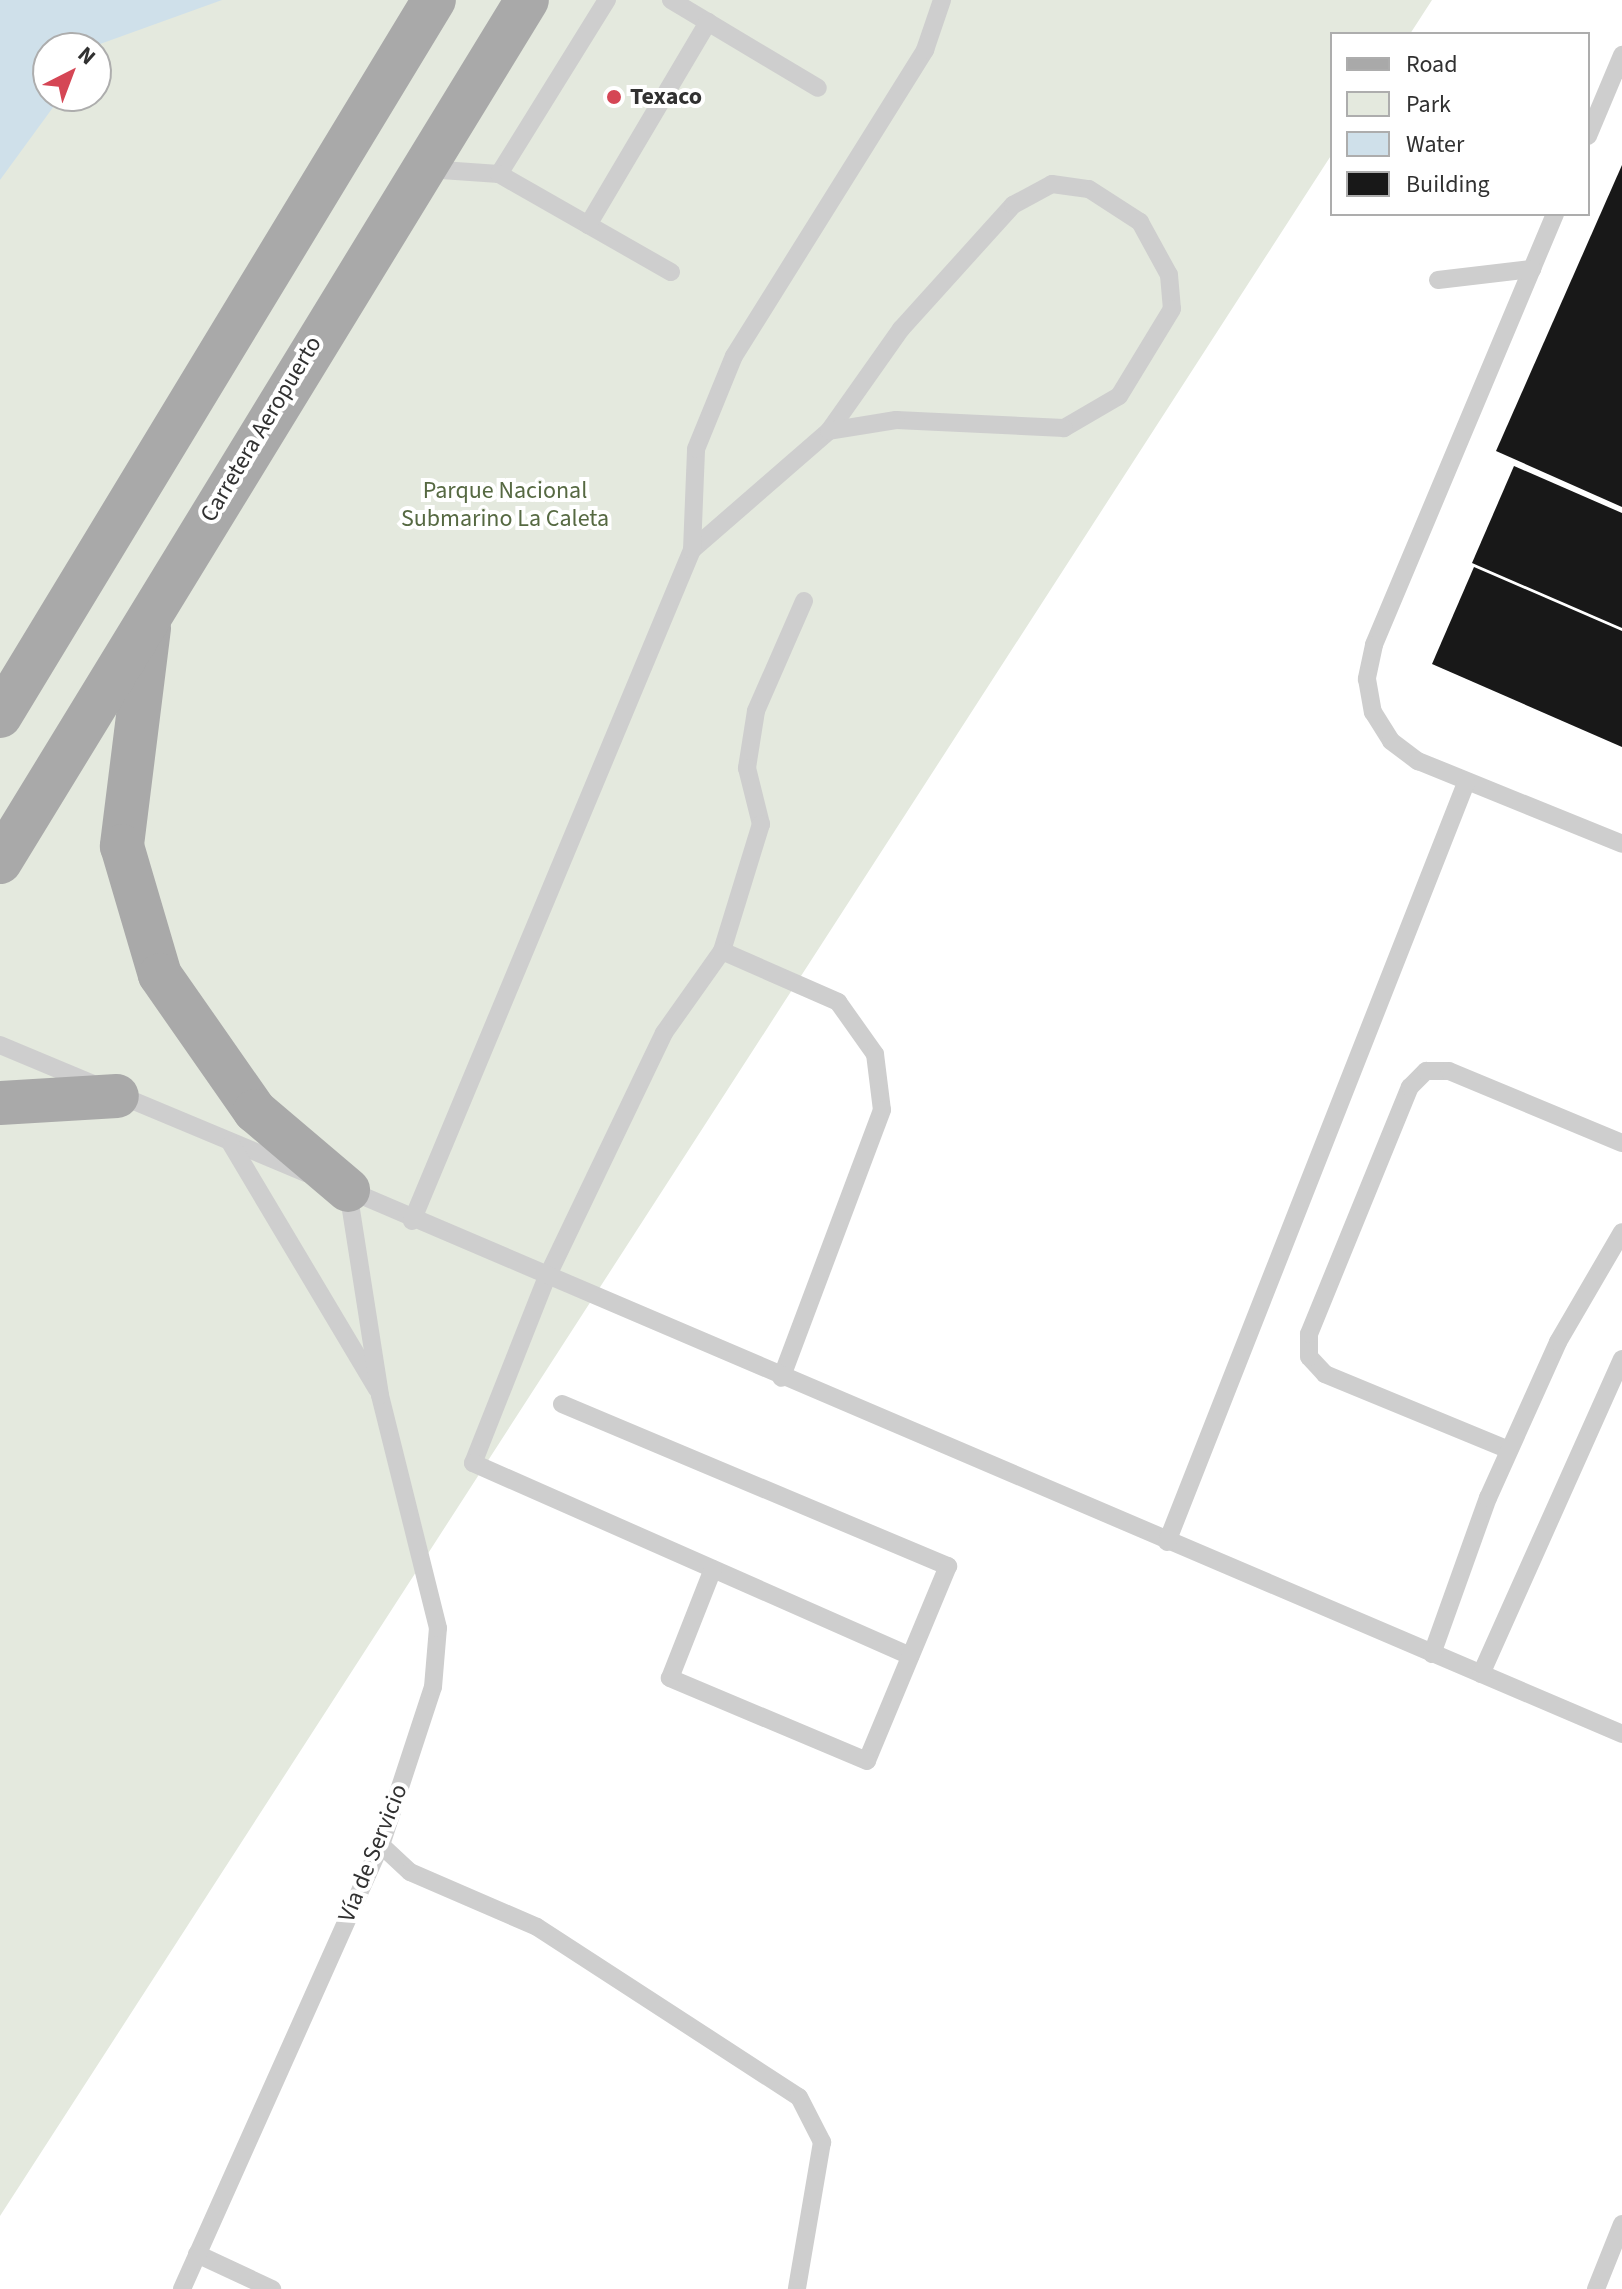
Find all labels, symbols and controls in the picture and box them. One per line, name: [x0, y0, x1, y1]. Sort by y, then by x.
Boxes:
north arrow: [32, 32, 112, 112]
legend: [1330, 32, 1590, 216]
text: N: [71, 39, 103, 72]
text: Road: [1406, 47, 1458, 82]
place label: Texaco: [630, 83, 702, 111]
text: Park: [1406, 87, 1451, 122]
marker: Texaco: [605, 88, 623, 106]
text: Water: [1406, 127, 1464, 162]
text: Building: [1406, 167, 1490, 202]
street label: Carretera Aeropuerto: [194, 331, 328, 527]
park label: Parque Nacional Submarino La Caleta: [401, 477, 609, 533]
street label: Vía de Servicio: [332, 1780, 414, 1926]

